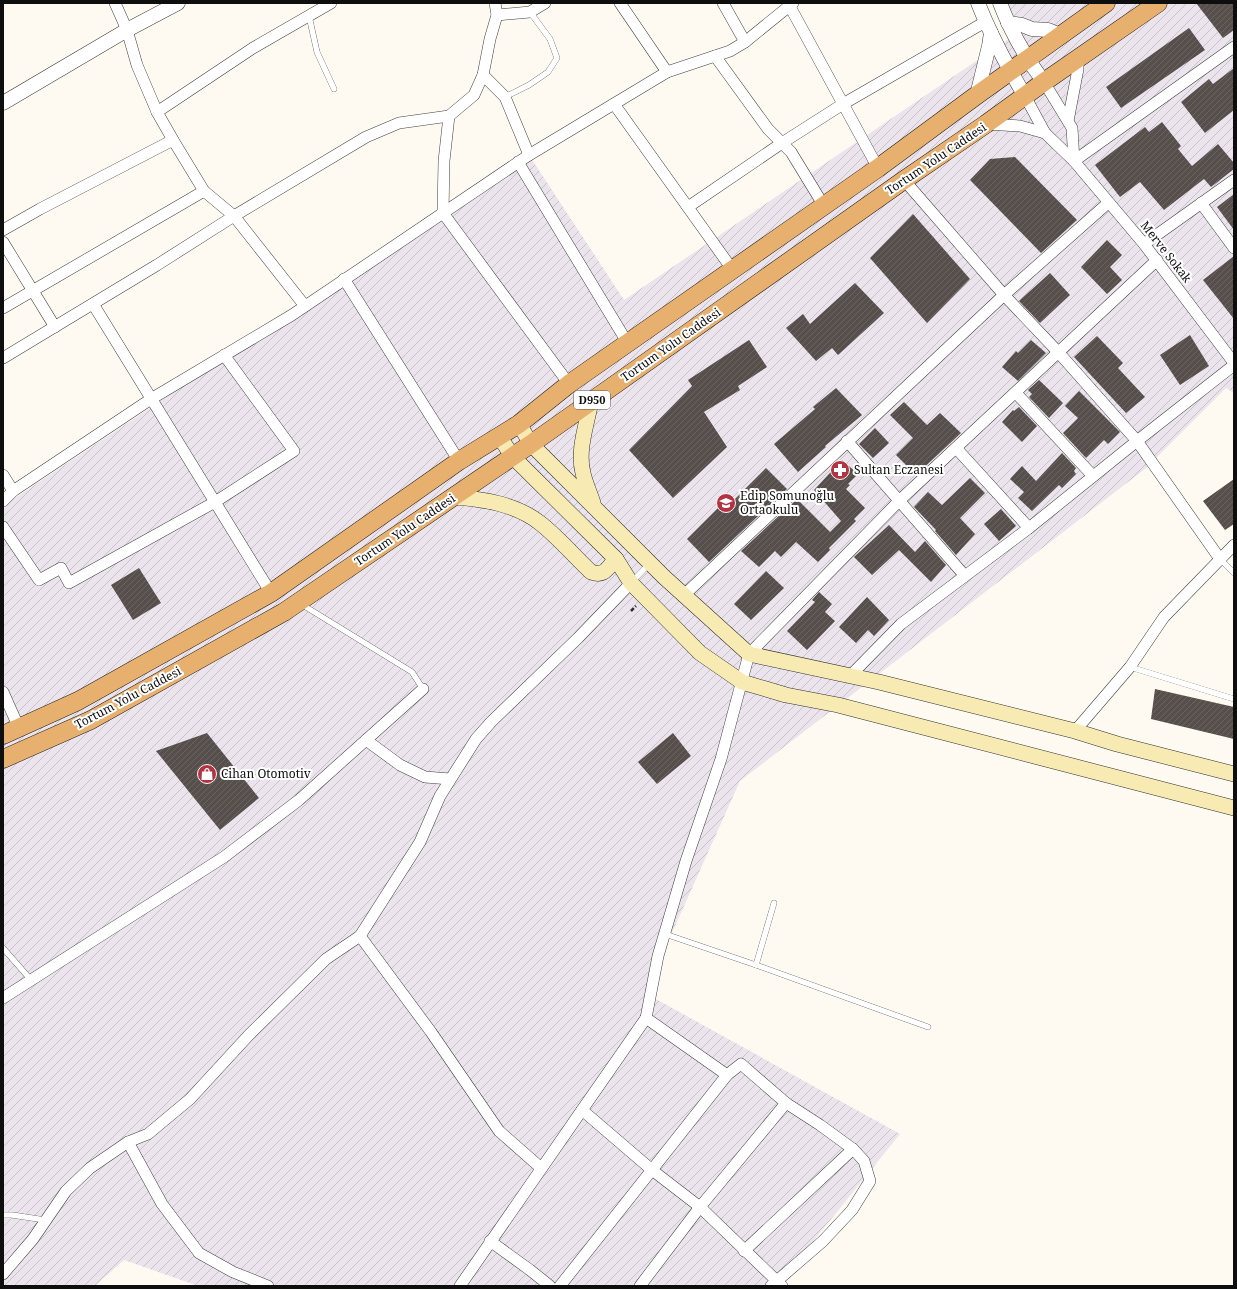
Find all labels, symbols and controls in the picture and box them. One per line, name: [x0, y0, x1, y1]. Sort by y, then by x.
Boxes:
street label: Tortum Yolu Caddesi: [882, 118, 990, 199]
street label: Merve Sokak: [1137, 217, 1196, 287]
street label: Tortum Yolu Caddesi: [617, 304, 724, 385]
road number: D950: [574, 391, 610, 409]
pharmacy icon: Sultan Eczanesi: [829, 459, 851, 481]
place label: Sultan Eczanesi: [854, 461, 944, 478]
place label: Edip Somunoğlu Ortaokulu: [740, 487, 834, 518]
street label: Tortum Yolu Caddesi: [351, 489, 459, 570]
school or university icon: Edip Somunoğlu Ortaokulu: [715, 492, 737, 514]
street label: Tortum Yolu Caddesi: [72, 662, 184, 733]
shop icon: Cihan Otomotiv: [196, 763, 218, 785]
place label: Cihan Otomotiv: [221, 765, 311, 782]

